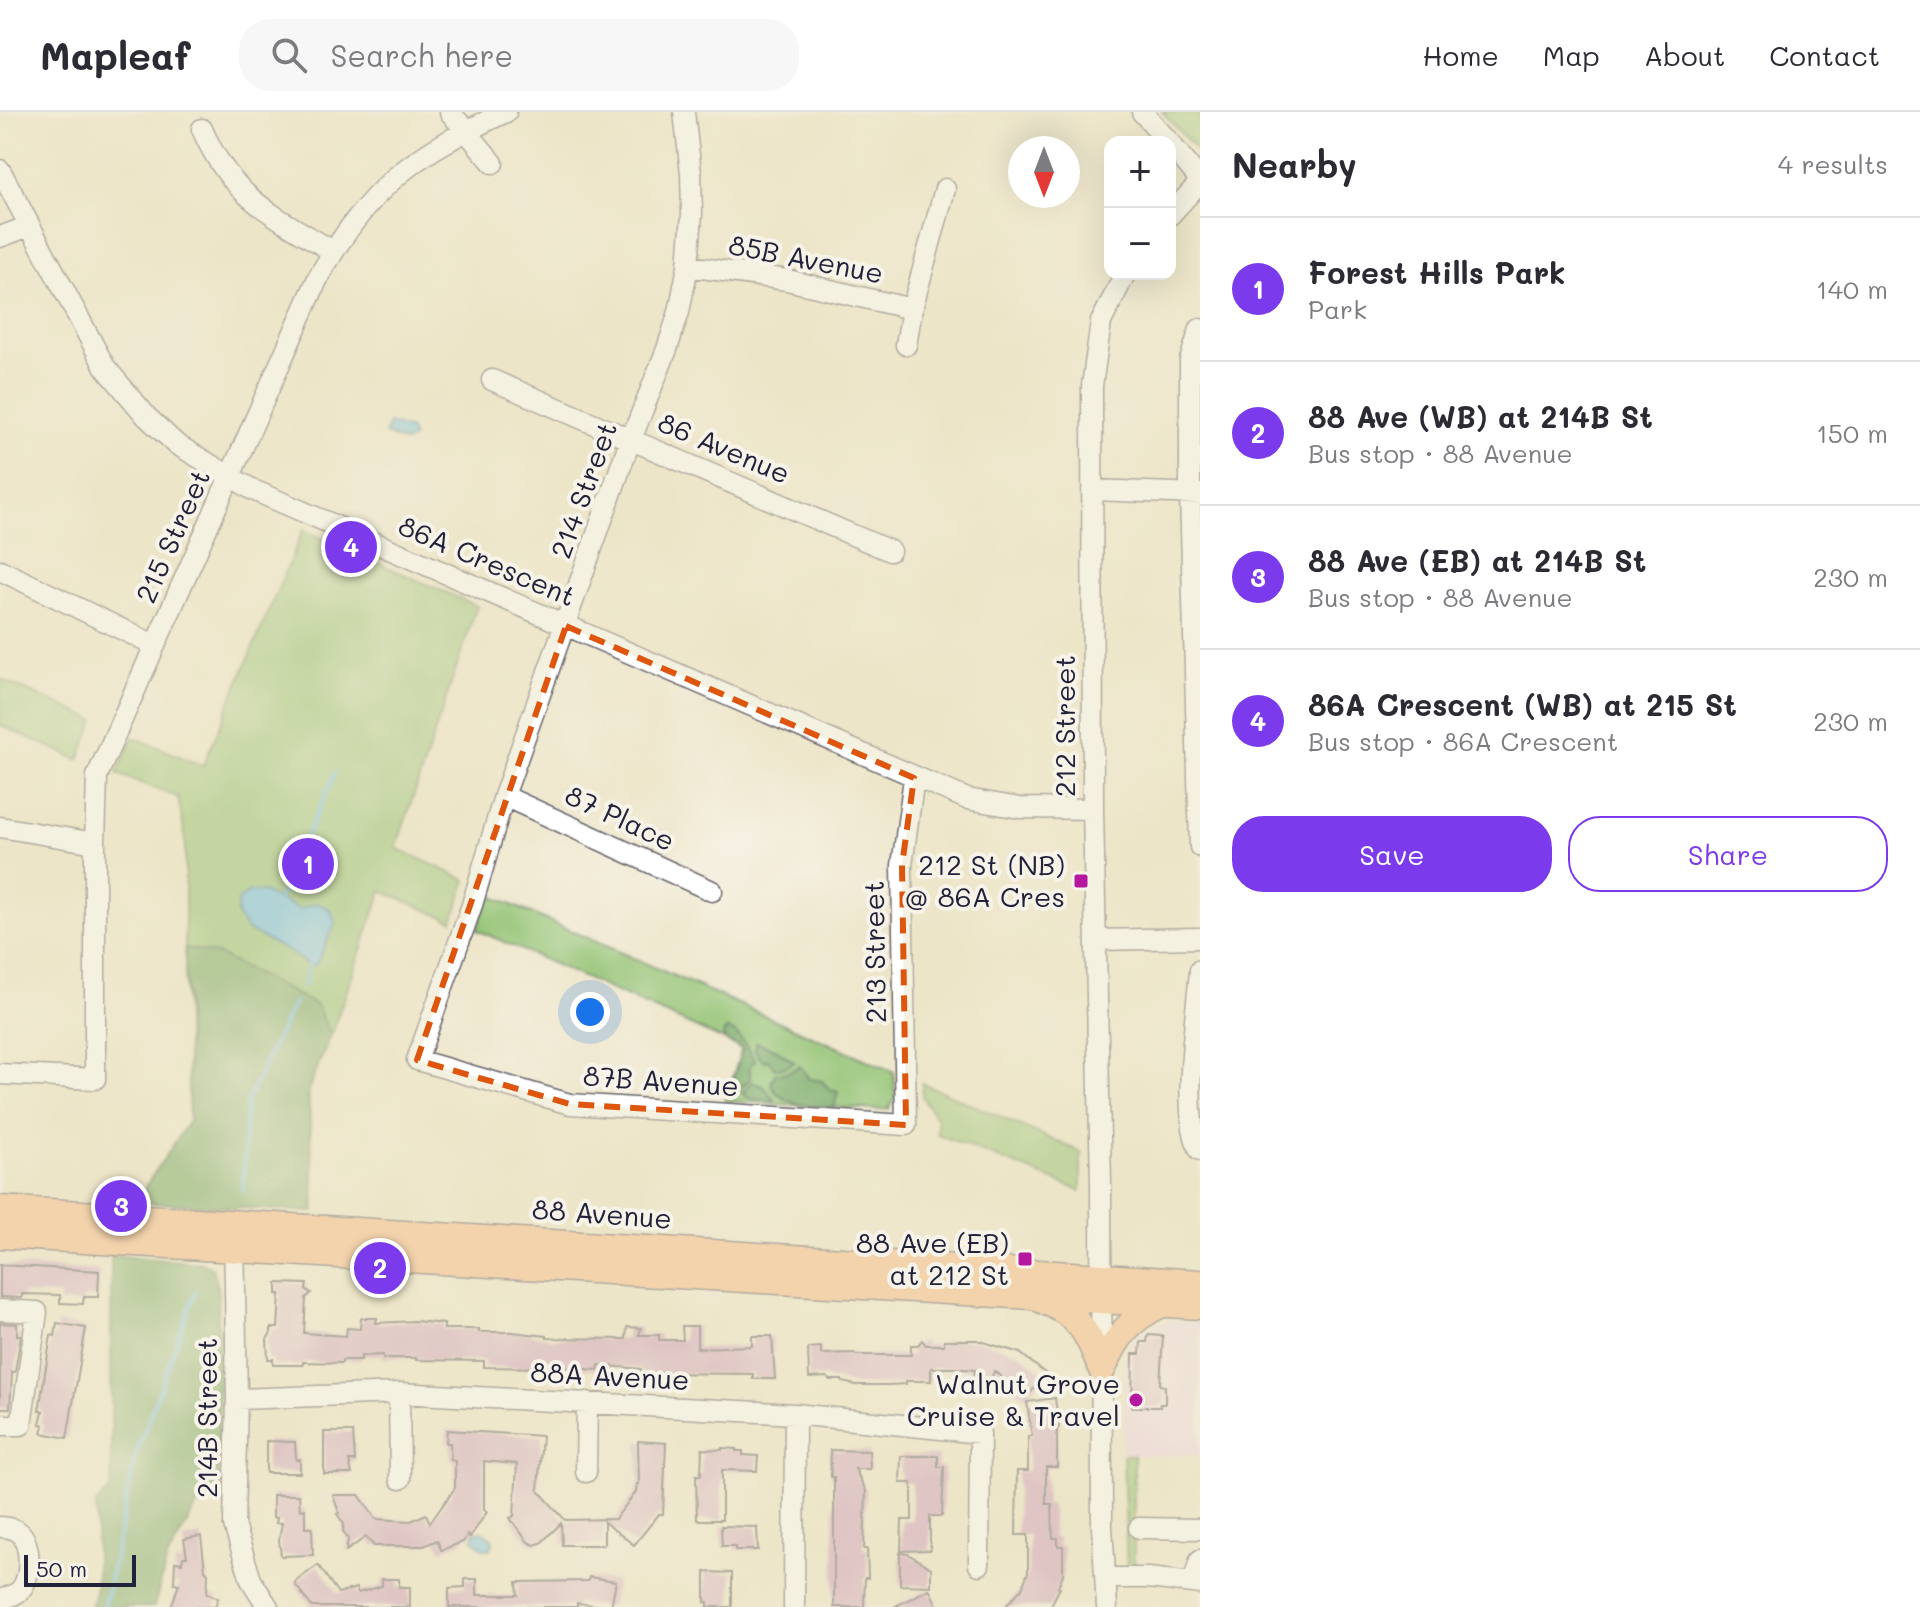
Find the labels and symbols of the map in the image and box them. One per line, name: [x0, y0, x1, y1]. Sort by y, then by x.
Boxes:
north arrow: [1008, 136, 1080, 208]
street label: 85B Avenue: [726, 225, 886, 291]
street label: 86 Avenue: [653, 403, 796, 491]
street label: 214 Street: [542, 416, 624, 563]
street label: 215 Street: [127, 463, 218, 608]
street label: 86A Crescent: [393, 507, 581, 614]
pin: 4: [325, 517, 377, 577]
street label: 212 Street: [1046, 655, 1082, 797]
street label: 87 Place: [560, 776, 681, 858]
pin: 1: [282, 834, 334, 894]
place label: 212 St (NB) @ 86A Cres: [904, 846, 1065, 914]
marker: 212 St (NB) @ 86A Cres: [1072, 872, 1090, 890]
street label: 213 Street: [855, 880, 893, 1024]
your location: [570, 992, 610, 1032]
street label: 87B Avenue: [582, 1057, 740, 1103]
pin: 3: [95, 1176, 147, 1236]
street label: 88 Avenue: [531, 1190, 673, 1236]
place label: 88 Ave (EB) at 212 St: [856, 1224, 1009, 1292]
pin: 2: [354, 1238, 406, 1298]
marker: 88 Ave (EB) at 212 St: [1016, 1250, 1034, 1268]
street label: 214B Street: [188, 1338, 224, 1498]
street label: 88A Avenue: [530, 1353, 690, 1397]
place label: Walnut Grove Cruise & Travel: [907, 1365, 1120, 1433]
marker: Walnut Grove Cruise & Travel: [1127, 1391, 1145, 1409]
scale bar: [24, 1551, 136, 1587]

